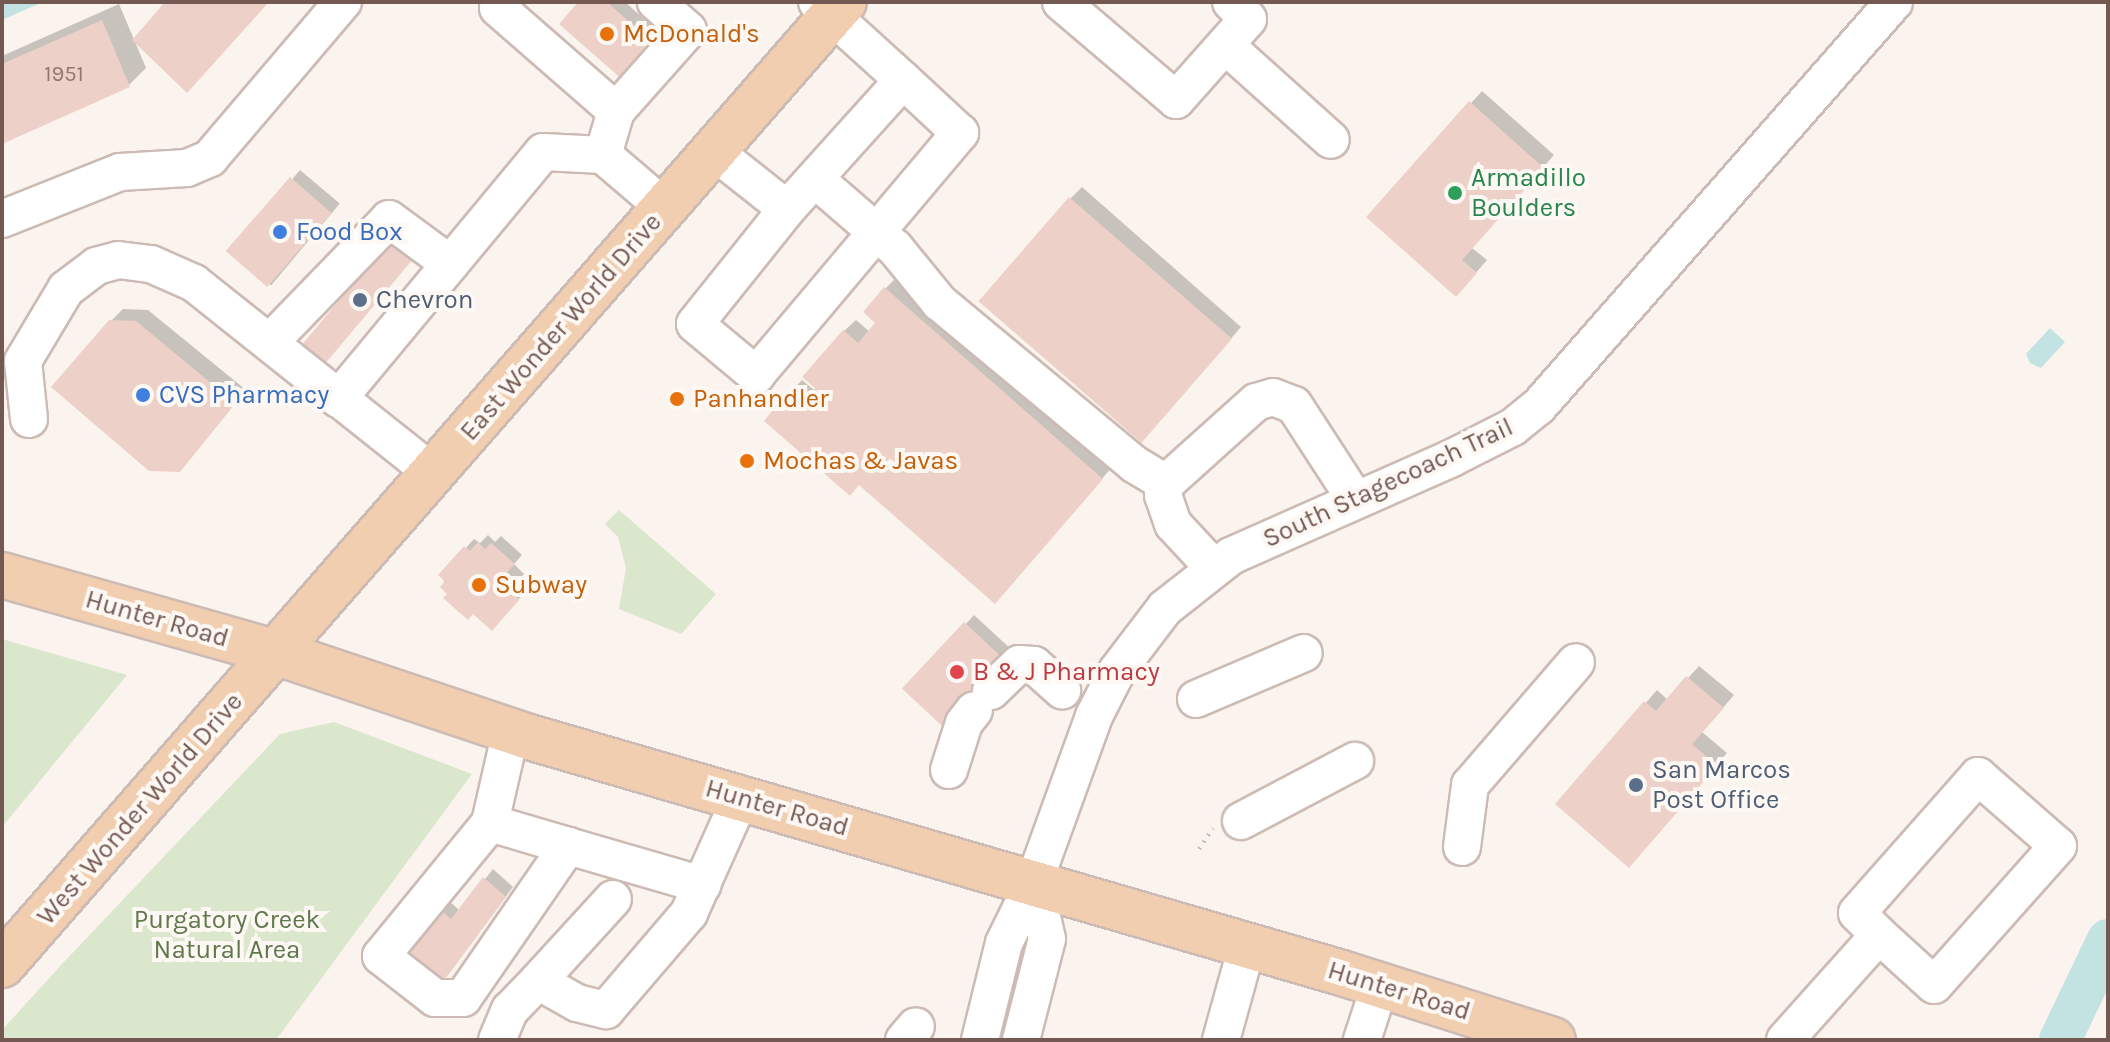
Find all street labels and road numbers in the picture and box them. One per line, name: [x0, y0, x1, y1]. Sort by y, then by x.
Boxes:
street label: East Wonder World Drive: [454, 207, 668, 447]
street label: South Stagecoach Trail: [1258, 411, 1518, 555]
street label: Hunter Road: [82, 584, 232, 654]
street label: West Wonder World Drive: [31, 686, 249, 932]
street label: Hunter Road: [702, 773, 852, 843]
street label: Hunter Road: [1324, 955, 1474, 1027]

